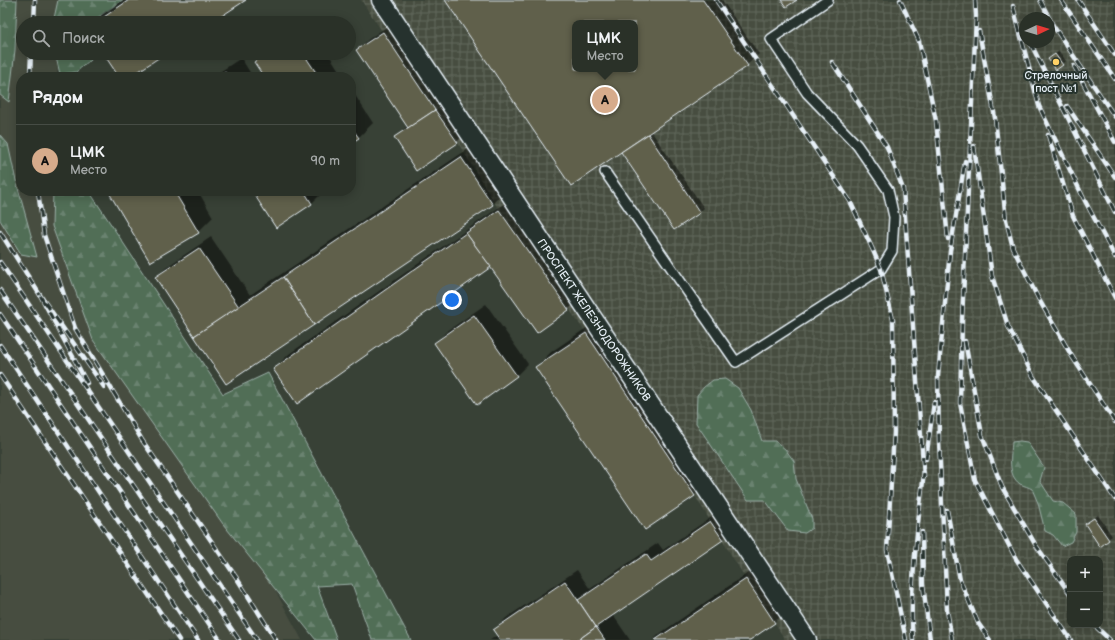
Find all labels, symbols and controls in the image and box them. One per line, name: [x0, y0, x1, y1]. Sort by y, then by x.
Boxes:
north arrow: [1019, 12, 1055, 48]
search box: [16, 16, 356, 60]
popup: [572, 20, 638, 72]
icon: search: [30, 27, 52, 49]
text: Поиск: [62, 29, 105, 48]
text: ЦМК: [586, 29, 621, 48]
text: Место: [586, 48, 624, 64]
marker: Стрелочный пост №1: [1051, 57, 1061, 67]
place label: Стрелочный пост №1: [1025, 69, 1088, 95]
pin: A: [592, 85, 618, 115]
text: Рядом: [32, 88, 83, 108]
text: ЦМК: [70, 143, 104, 162]
text: A: [41, 153, 49, 169]
text: 90 m: [311, 153, 340, 169]
text: Место: [70, 162, 107, 178]
street label: ПРОСПЕКТ ЖЕЛЕЗНОДОРОЖНИКОВ: [535, 236, 653, 404]
your location: [442, 290, 462, 310]
map controls: [1067, 556, 1103, 628]
button: +: [1067, 556, 1103, 592]
button: −: [1067, 592, 1103, 628]

